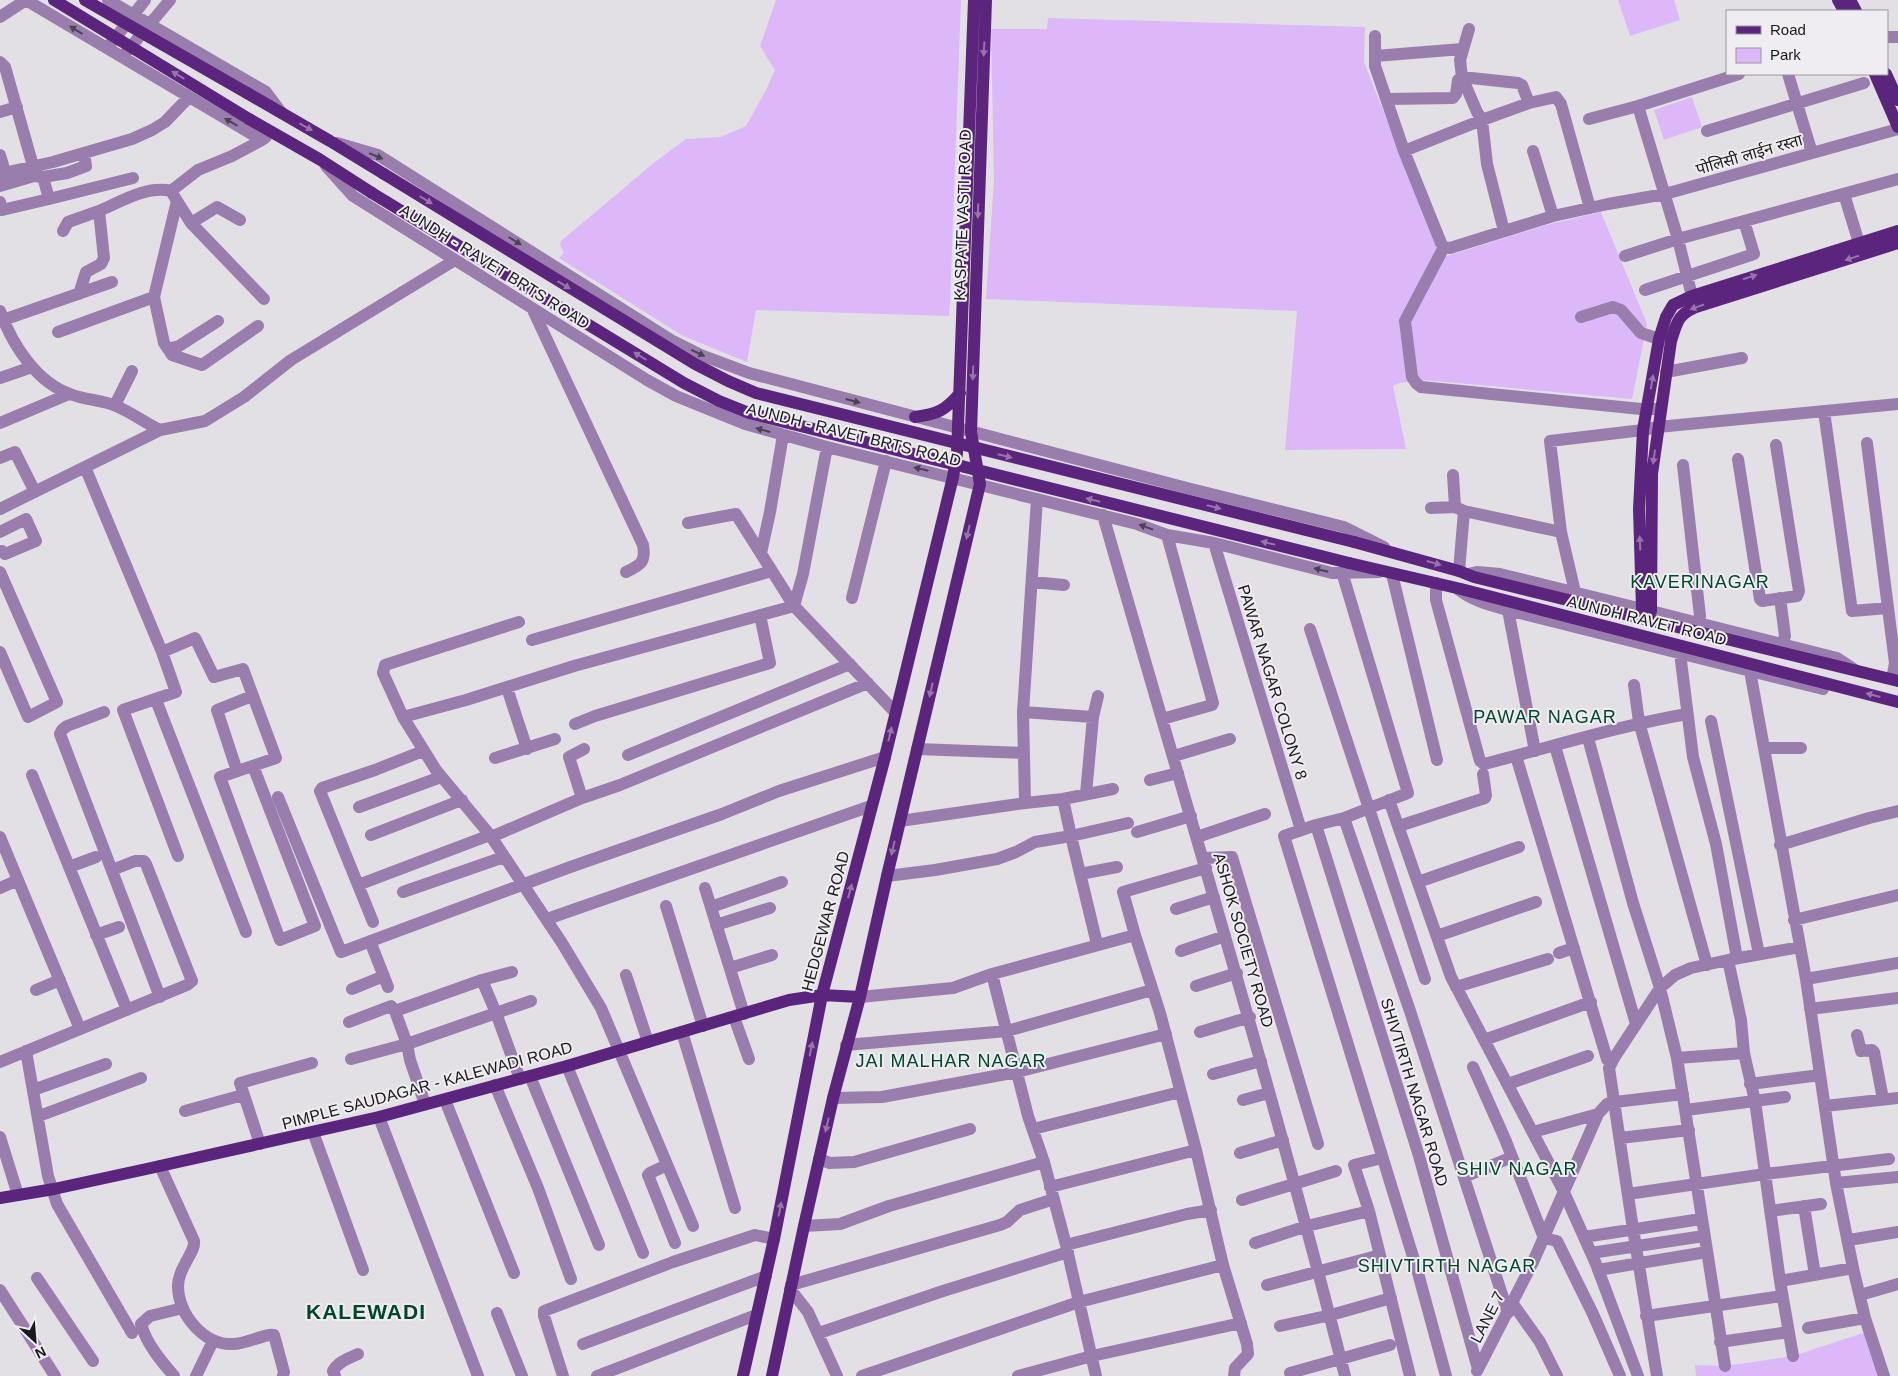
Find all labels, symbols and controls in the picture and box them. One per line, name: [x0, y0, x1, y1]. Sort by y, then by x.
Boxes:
legend: [1726, 10, 1888, 75]
text: Road: [1770, 21, 1806, 38]
one-way arrow: [70, 25, 83, 34]
one-way arrow: [980, 41, 988, 57]
text: Park: [1770, 46, 1801, 63]
one-way arrow: [171, 71, 184, 80]
one-way arrow: [224, 117, 237, 126]
one-way arrow: [299, 122, 312, 131]
street label: KASPATE VASTI ROAD: [951, 129, 974, 301]
street label: पोलिसी लाईन रस्ता: [1694, 130, 1805, 178]
one-way arrow: [369, 151, 384, 160]
one-way arrow: [419, 195, 432, 204]
street label: AUNDH - RAVET BRTS ROAD: [397, 201, 593, 332]
one-way arrow: [974, 203, 982, 219]
one-way arrow: [508, 236, 521, 246]
one-way arrow: [1844, 255, 1859, 262]
one-way arrow: [1743, 273, 1758, 281]
one-way arrow: [558, 280, 571, 289]
one-way arrow: [1689, 304, 1704, 311]
one-way arrow: [691, 349, 705, 357]
one-way arrow: [634, 352, 647, 361]
one-way arrow: [968, 366, 976, 382]
one-way arrow: [1648, 373, 1656, 389]
one-way arrow: [845, 397, 860, 405]
street label: AUNDH - RAVET BRTS ROAD: [745, 400, 963, 469]
one-way arrow: [756, 425, 771, 433]
one-way arrow: [1650, 449, 1658, 465]
one-way arrow: [998, 452, 1013, 460]
one-way arrow: [913, 465, 928, 473]
one-way arrow: [1085, 495, 1100, 503]
one-way arrow: [1206, 503, 1221, 511]
one-way arrow: [1138, 523, 1153, 531]
one-way arrow: [964, 524, 972, 539]
one-way arrow: [1636, 535, 1644, 551]
one-way arrow: [1260, 539, 1275, 547]
one-way arrow: [1426, 560, 1441, 568]
one-way arrow: [1313, 565, 1328, 573]
district label: KAVERINAGAR: [1630, 572, 1770, 592]
street label: PAWAR NAGAR COLONY 8: [1235, 583, 1310, 782]
street label: AUNDH RAVET ROAD: [1565, 592, 1728, 649]
one-way arrow: [927, 682, 935, 697]
one-way arrow: [1866, 690, 1881, 698]
district label: PAWAR NAGAR: [1473, 707, 1617, 727]
one-way arrow: [886, 727, 894, 742]
one-way arrow: [889, 840, 897, 855]
street label: HEDGEWAR ROAD: [799, 849, 852, 993]
street label: ASHOK SOCIETY ROAD: [1210, 851, 1277, 1030]
one-way arrow: [846, 884, 854, 899]
street label: SHIVTIRTH NAGAR ROAD: [1378, 996, 1451, 1188]
street label: PIMPLE SAUDAGAR - KALEWADI ROAD: [280, 1038, 574, 1133]
one-way arrow: [808, 1041, 816, 1057]
district label: JAI MALHAR NAGAR: [855, 1051, 1047, 1071]
one-way arrow: [823, 1117, 831, 1132]
district label: SHIV NAGAR: [1456, 1159, 1578, 1179]
one-way arrow: [776, 1201, 784, 1216]
district label: SHIVTIRTH NAGAR: [1358, 1256, 1536, 1276]
street label: LANE 7: [1467, 1289, 1508, 1346]
district label: KALEWADI: [306, 1300, 426, 1323]
north arrow: [10, 1316, 60, 1366]
text: N: [33, 1343, 49, 1362]

